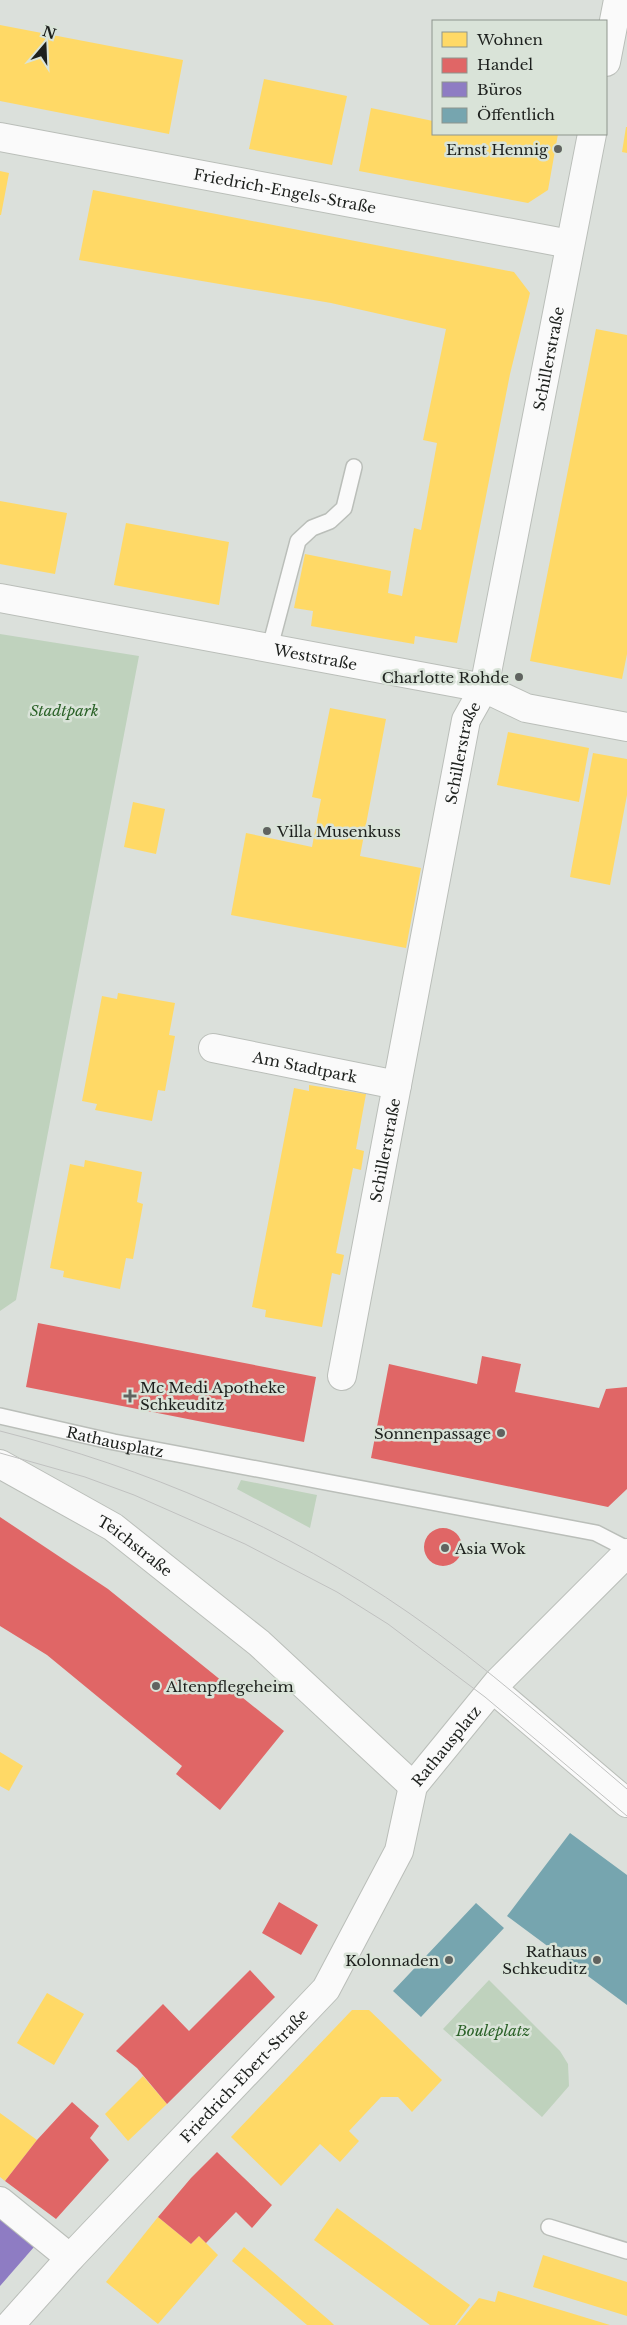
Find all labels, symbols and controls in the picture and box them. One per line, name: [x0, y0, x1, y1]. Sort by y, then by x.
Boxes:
north arrow: [20, 20, 70, 70]
legend: [432, 20, 607, 135]
text: N: [40, 22, 58, 43]
text: Wohnen: [476, 30, 543, 49]
text: Handel: [477, 55, 533, 74]
text: Büros: [477, 80, 522, 99]
text: Öffentlich: [477, 105, 555, 124]
place label: Ernst Hennig: [446, 140, 549, 159]
marker: Ernst Hennig: [552, 143, 564, 155]
street label: Friedrich-Engels-Straße: [192, 164, 378, 217]
street label: Schillerstraße: [529, 305, 568, 412]
street label: Weststraße: [271, 639, 359, 674]
place label: Charlotte Rohde: [382, 668, 509, 687]
marker: Charlotte Rohde: [513, 671, 525, 683]
street label: Schillerstraße: [441, 698, 484, 806]
park label: Stadtpark: [30, 701, 98, 720]
place label: Villa Musenkuss: [276, 822, 401, 841]
marker: Villa Musenkuss: [261, 825, 273, 837]
street label: Am Stadtpark: [250, 1047, 360, 1086]
street label: Schillerstraße: [366, 1096, 404, 1204]
place label: Mc Medi Apotheke Schkeuditz: [140, 1378, 285, 1414]
marker: Mc Medi Apotheke Schkeuditz: [124, 1390, 136, 1402]
street label: Rathausplatz: [65, 1422, 165, 1461]
place label: Sonnenpassage: [374, 1424, 491, 1443]
marker: Sonnenpassage: [495, 1427, 507, 1439]
street label: Teichstraße: [94, 1511, 176, 1580]
place label: Asia Wok: [454, 1539, 527, 1558]
marker: Asia Wok: [439, 1542, 451, 1554]
place label: Altenpflegeheim: [165, 1677, 294, 1696]
marker: Altenpflegeheim: [150, 1680, 162, 1692]
street label: Rathausplatz: [407, 1701, 485, 1790]
place label: Rathaus Schkeuditz: [502, 1942, 587, 1978]
place label: Kolonnaden: [345, 1951, 439, 1970]
marker: Kolonnaden: [443, 1954, 455, 1966]
marker: Rathaus Schkeuditz: [591, 1954, 603, 1966]
street label: Friedrich-Ebert-Straße: [176, 2005, 312, 2146]
park label: Bouleplatz: [455, 2021, 530, 2040]

